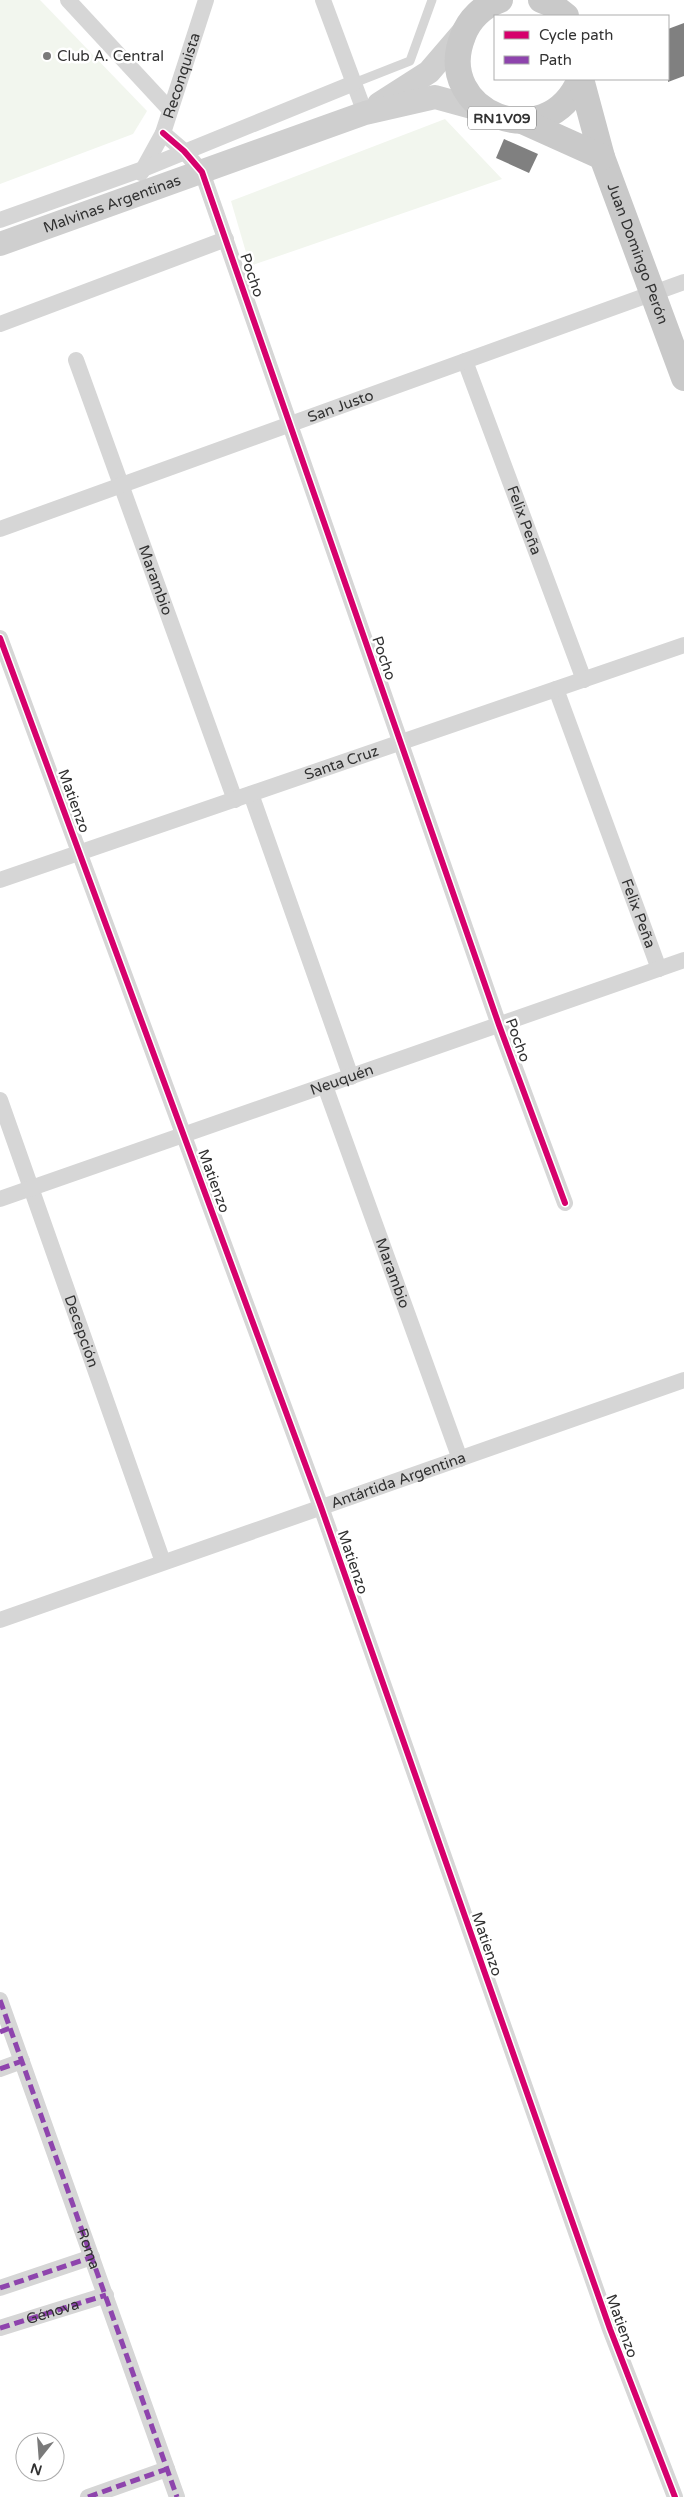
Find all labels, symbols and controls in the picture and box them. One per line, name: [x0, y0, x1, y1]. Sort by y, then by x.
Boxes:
legend: [494, 15, 669, 80]
text: Cycle path: [539, 26, 613, 44]
street label: Reconquista: [159, 30, 204, 121]
place label: Club A. Central: [57, 47, 164, 65]
marker: Club A. Central: [41, 50, 53, 62]
text: Path: [539, 51, 572, 69]
road number: RN1V09: [468, 106, 536, 130]
street label: Malvinas Argentinas: [41, 171, 183, 237]
street label: Juan Domingo Perón: [604, 181, 672, 327]
street label: Pocho: [236, 251, 268, 299]
street label: San Justo: [305, 386, 376, 426]
street label: Felix Peña: [503, 483, 546, 557]
street label: Marambio: [135, 543, 176, 618]
street label: Pocho: [368, 634, 400, 682]
street label: Santa Cruz: [302, 742, 381, 784]
street label: Matienzo: [54, 767, 94, 835]
street label: Felix Peña: [618, 876, 659, 950]
street label: Pocho: [502, 1016, 534, 1064]
street label: Neuquén: [308, 1060, 376, 1099]
street label: Matienzo: [194, 1147, 234, 1215]
street label: Marambio: [372, 1236, 414, 1311]
street label: Decepción: [60, 1292, 103, 1370]
street label: Antártida Argentina: [328, 1448, 468, 1512]
street label: Matienzo: [334, 1528, 372, 1596]
street label: Matienzo: [468, 1910, 506, 1978]
street label: Roma: [73, 2226, 104, 2272]
street label: Matienzo: [602, 2292, 642, 2360]
street label: Génova: [24, 2295, 81, 2328]
north arrow: [15, 2432, 65, 2482]
text: N: [28, 2459, 44, 2479]

